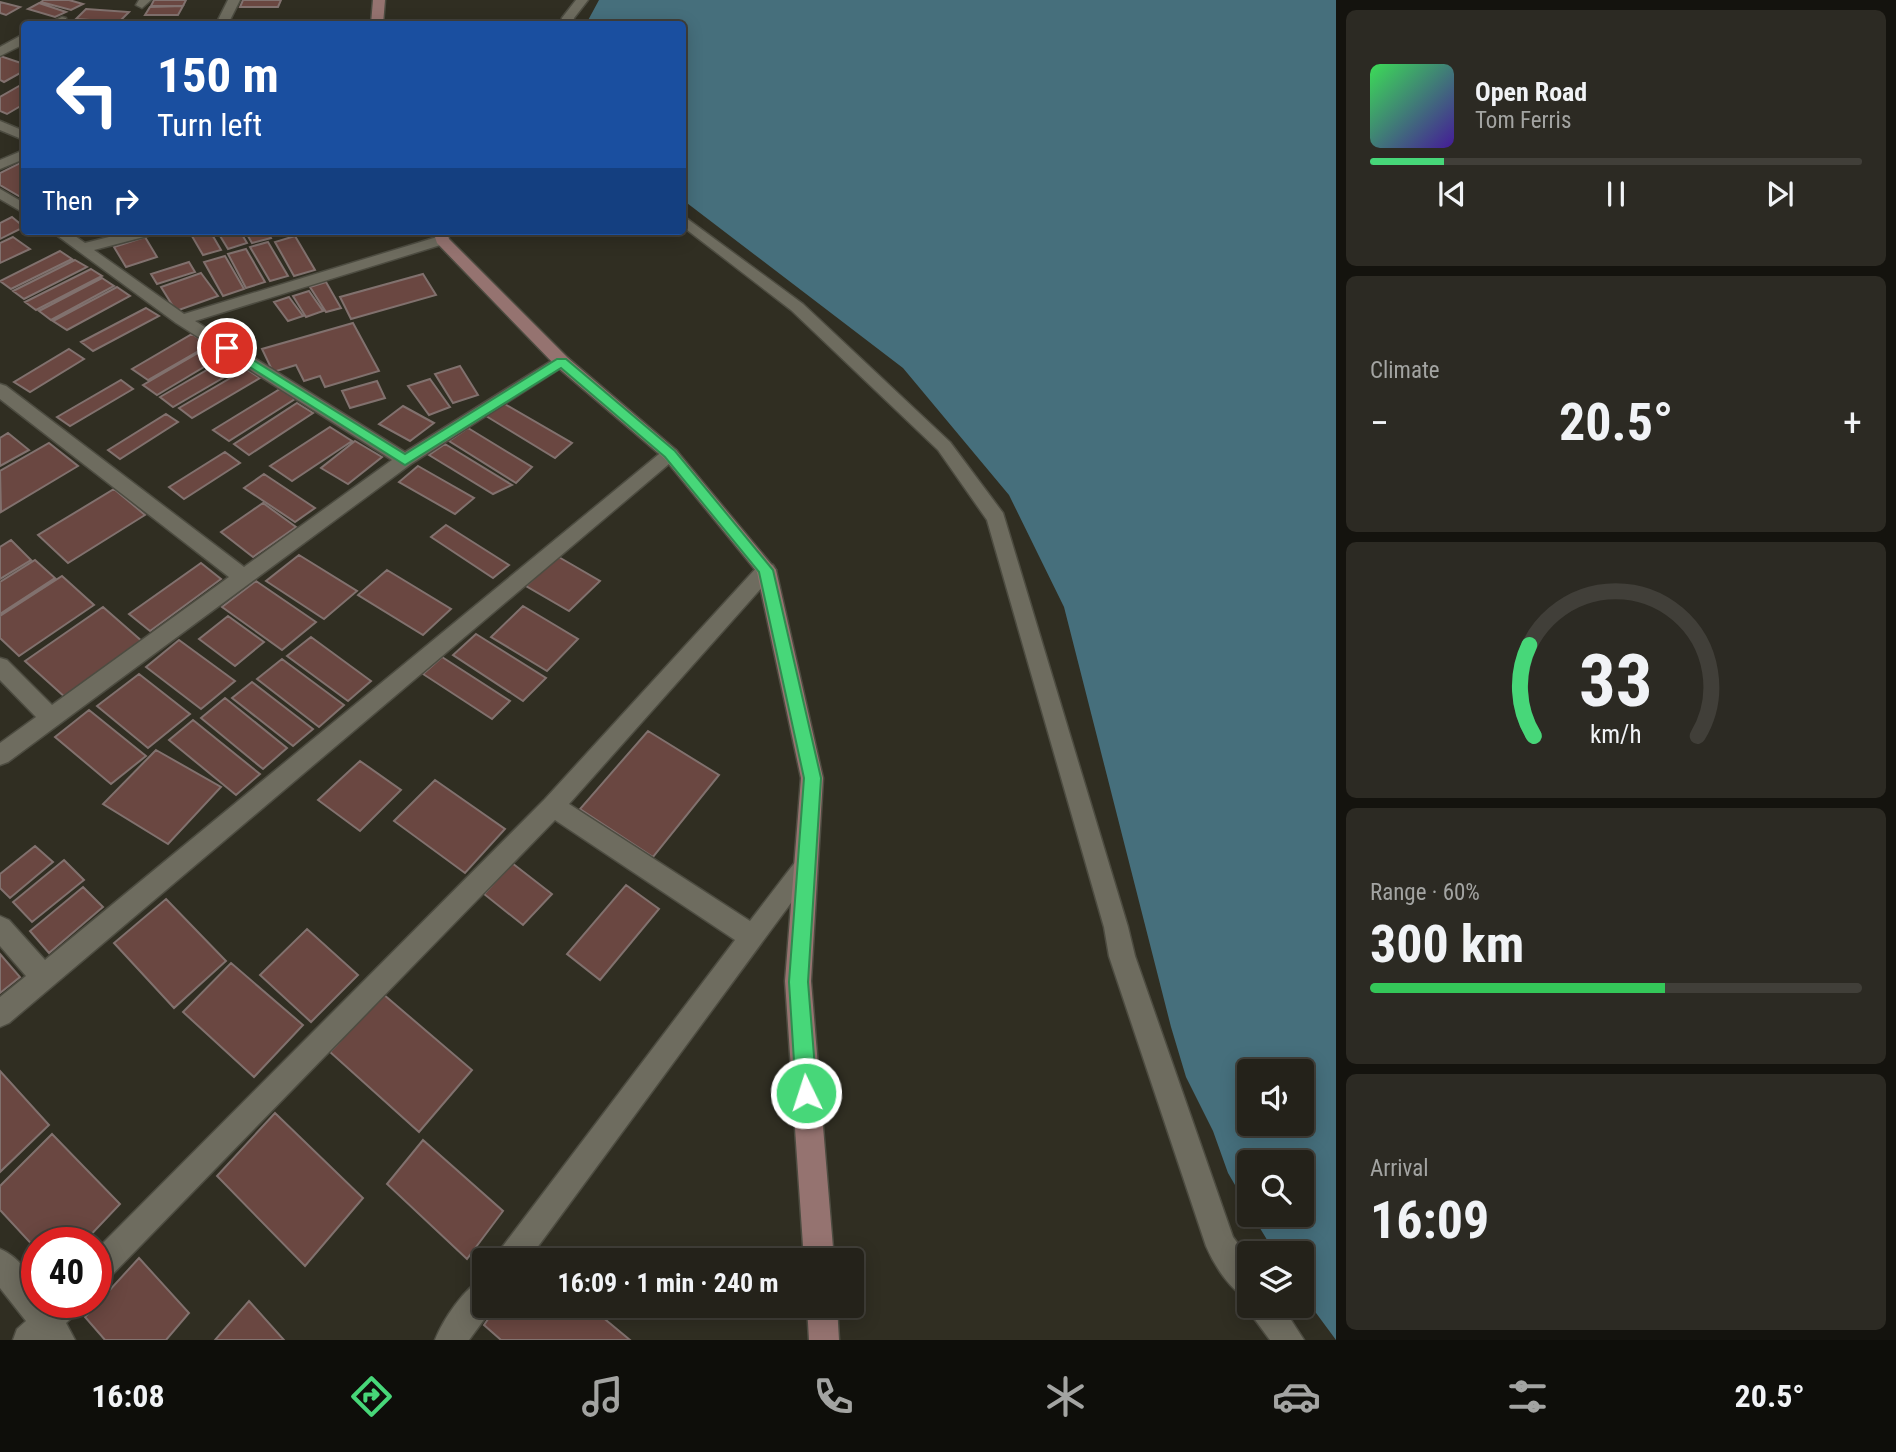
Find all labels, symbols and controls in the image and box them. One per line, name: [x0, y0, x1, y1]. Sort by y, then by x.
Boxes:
text: 150 m: [157, 47, 279, 104]
icon: left: [42, 49, 133, 140]
text: Open Road: [1475, 77, 1587, 107]
text: Turn left: [157, 106, 262, 144]
text: Tom Ferris: [1475, 107, 1571, 134]
icon: previous: [1433, 175, 1471, 213]
icon: pause: [1597, 175, 1635, 213]
icon: next: [1761, 175, 1799, 213]
icon: right: [107, 182, 145, 220]
text: Then: [42, 186, 93, 216]
pin: [197, 318, 257, 378]
icon: arrive: [208, 329, 246, 367]
text: Climate: [1370, 357, 1440, 384]
text: 20.5°: [1559, 392, 1673, 453]
text: −: [1370, 401, 1389, 445]
text: +: [1843, 401, 1862, 445]
text: 33: [1579, 638, 1653, 724]
text: km/h: [1590, 720, 1642, 749]
text: Range · 60%: [1370, 879, 1480, 906]
text: 300 km: [1370, 914, 1524, 975]
position arrow: [769, 1056, 843, 1130]
map controls: [1237, 1059, 1314, 1318]
button: sound: [1237, 1059, 1314, 1136]
button: search: [1237, 1150, 1314, 1227]
text: Arrival: [1370, 1155, 1429, 1182]
text: 16:09: [1370, 1190, 1489, 1251]
speed limit sign: 40: [21, 1227, 112, 1318]
button: layers: [1237, 1241, 1314, 1318]
text: 16:09 · 1 min · 240 m: [558, 1268, 778, 1298]
icon: directions: [347, 1372, 396, 1421]
icon: music: [578, 1372, 627, 1421]
icon: phone: [809, 1372, 858, 1421]
icon: climate: [1041, 1372, 1090, 1421]
icon: car: [1272, 1372, 1321, 1421]
icon: filters: [1503, 1372, 1552, 1421]
text: 16:08: [91, 1377, 165, 1415]
text: 20.5°: [1735, 1377, 1805, 1415]

